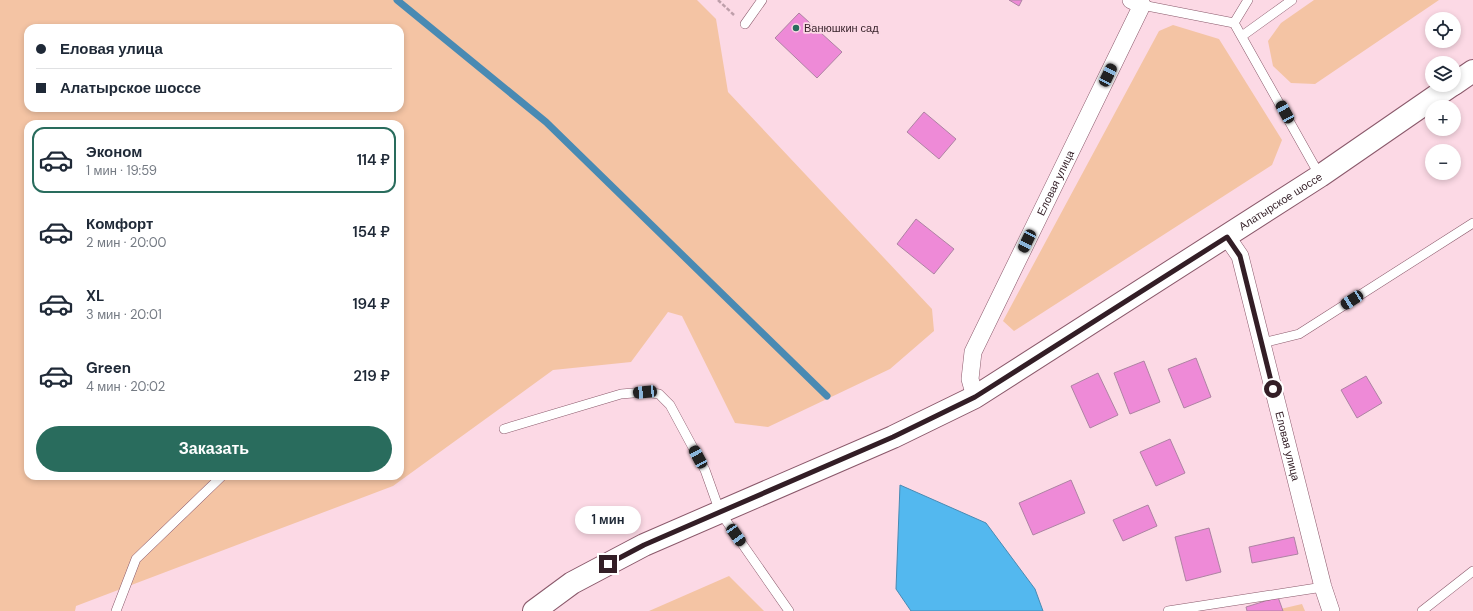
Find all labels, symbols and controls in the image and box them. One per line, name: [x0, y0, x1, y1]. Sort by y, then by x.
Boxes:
map controls: [1425, 12, 1461, 180]
button: locate: [1425, 12, 1461, 48]
place label: Ванюшкин сад: [804, 21, 879, 35]
marker: Ванюшкин сад: [791, 23, 801, 33]
text: Еловая улица: [60, 39, 163, 59]
button: layers: [1425, 56, 1461, 92]
car: [1097, 62, 1119, 88]
text: Алатырское шоссе: [60, 78, 201, 98]
car: [1274, 99, 1296, 125]
button: +: [1425, 100, 1461, 136]
icon: car: [38, 142, 74, 178]
text: Эконом: [86, 142, 142, 162]
button: −: [1425, 144, 1461, 180]
street label: Еловая улица: [1034, 147, 1078, 218]
text: 114 ₽: [357, 150, 390, 170]
text: 1 мин · 19:59: [86, 162, 157, 179]
street label: Алатырское шоссе: [1236, 169, 1325, 233]
icon: car: [38, 214, 74, 250]
text: Комфорт: [86, 214, 153, 234]
text: 154 ₽: [353, 222, 390, 242]
car: [1016, 228, 1038, 254]
text: 2 мин · 20:00: [86, 234, 166, 251]
icon: car: [38, 286, 74, 322]
text: XL: [86, 286, 104, 306]
car: [1339, 288, 1365, 312]
text: 194 ₽: [352, 294, 390, 314]
text: 3 мин · 20:01: [86, 306, 162, 323]
icon: car: [38, 358, 74, 394]
text: Green: [86, 358, 131, 378]
text: 219 ₽: [353, 366, 390, 386]
text: 4 мин · 20:02: [86, 378, 165, 395]
route start: [1264, 380, 1282, 398]
car: [632, 385, 658, 399]
street label: Еловая улица: [1272, 410, 1303, 483]
button: Заказать: [36, 426, 392, 472]
car: [687, 444, 709, 470]
callout: 1 мин: [575, 506, 641, 534]
text: 1 мин: [591, 511, 625, 528]
car: [724, 522, 748, 548]
route end: [599, 555, 617, 573]

